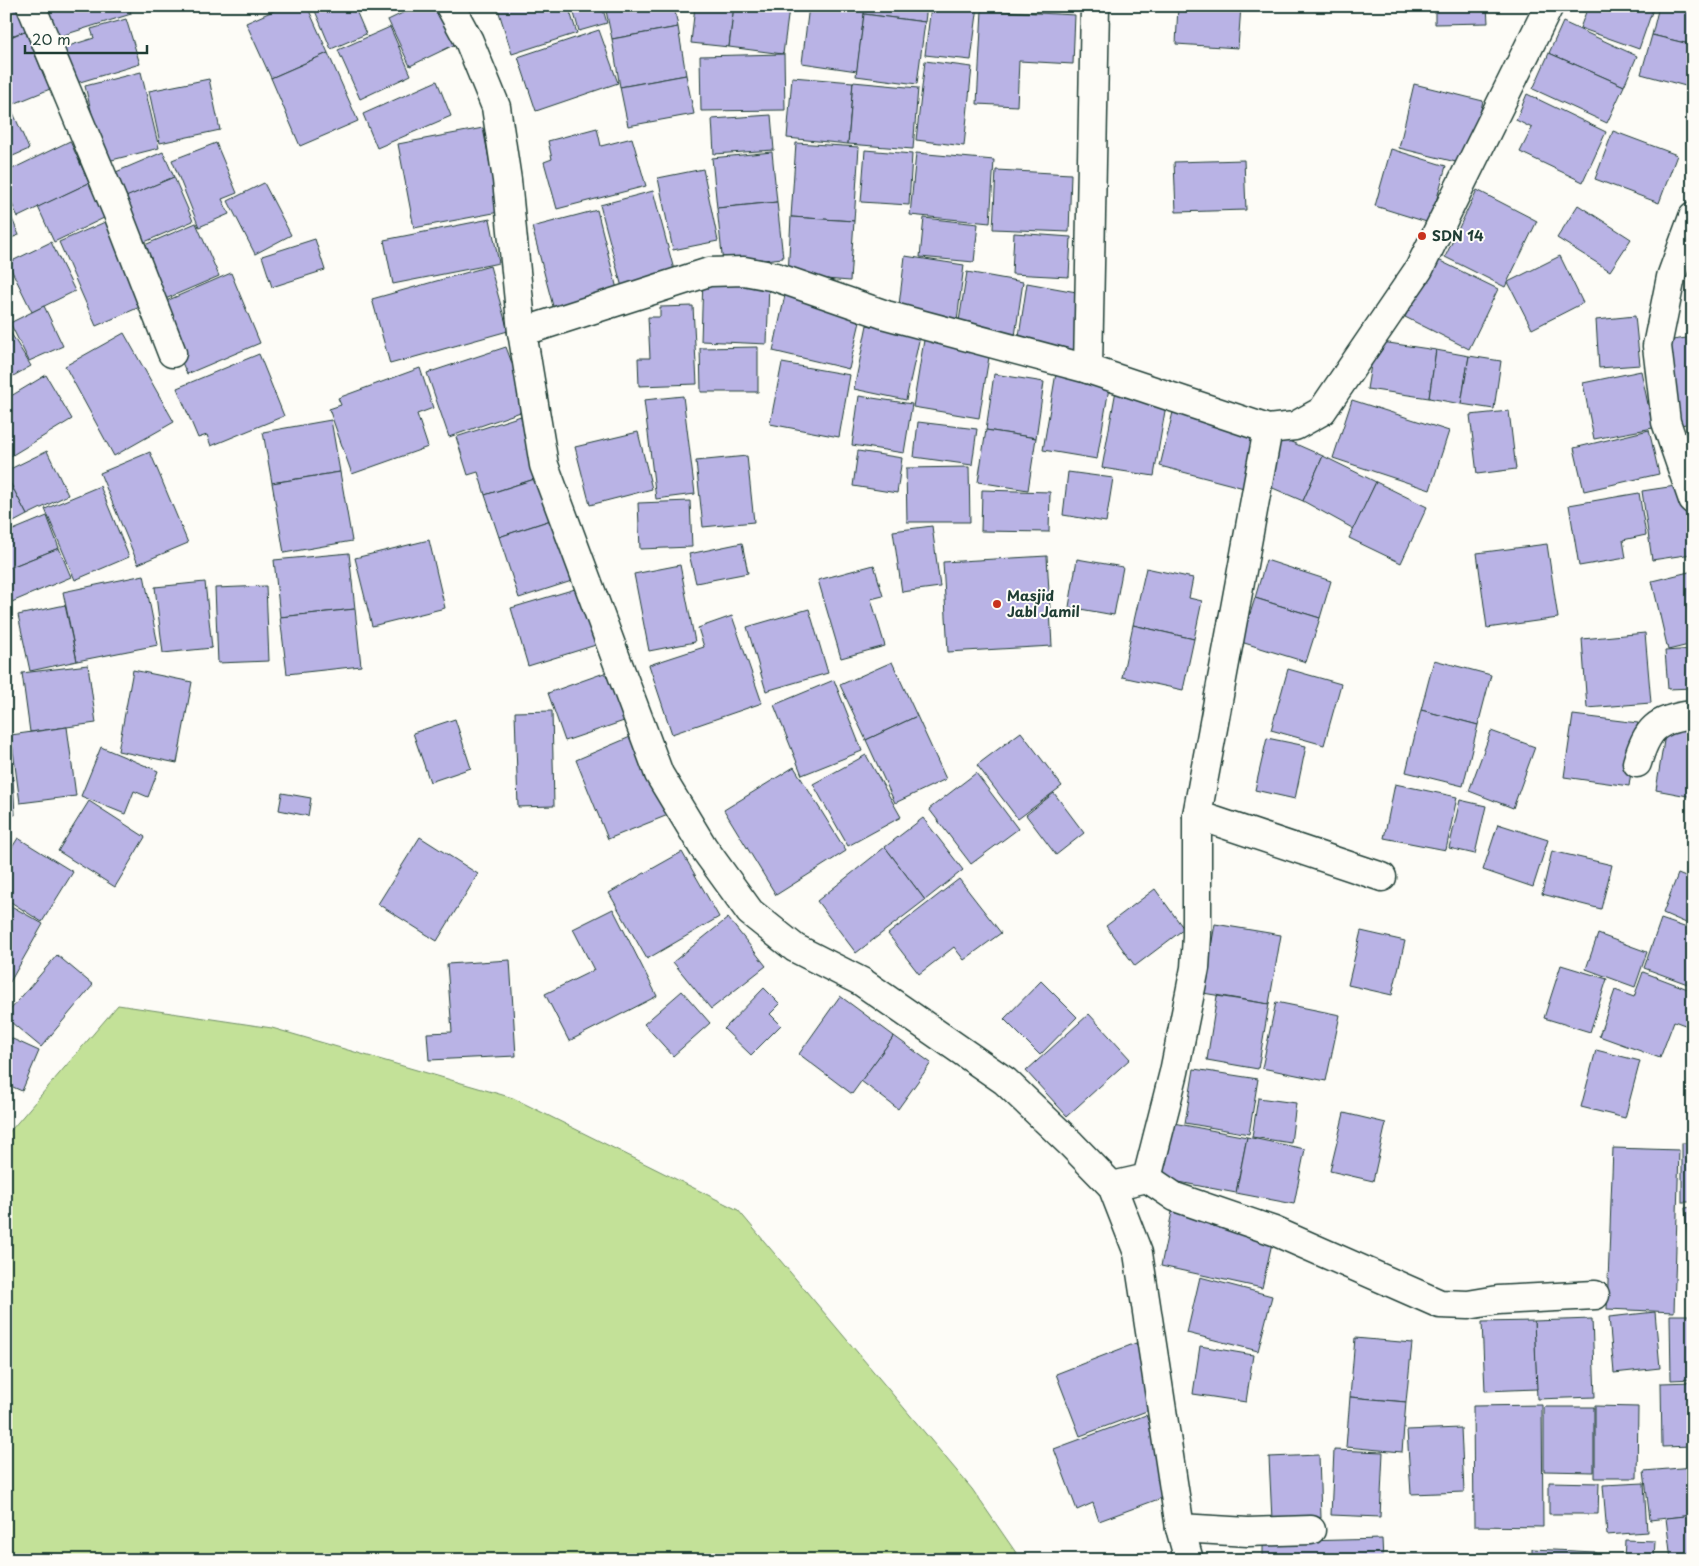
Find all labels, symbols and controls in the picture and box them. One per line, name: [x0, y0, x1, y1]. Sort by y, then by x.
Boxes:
scale bar: [25, 22, 148, 54]
text: 20 m: [32, 27, 71, 50]
place label: SDN 14: [1432, 225, 1484, 246]
marker: SDN 14: [1416, 230, 1428, 242]
place label: Masjid Jabl Jamil: [1007, 585, 1080, 622]
marker: Masjid Jabl Jamil: [991, 598, 1003, 610]

